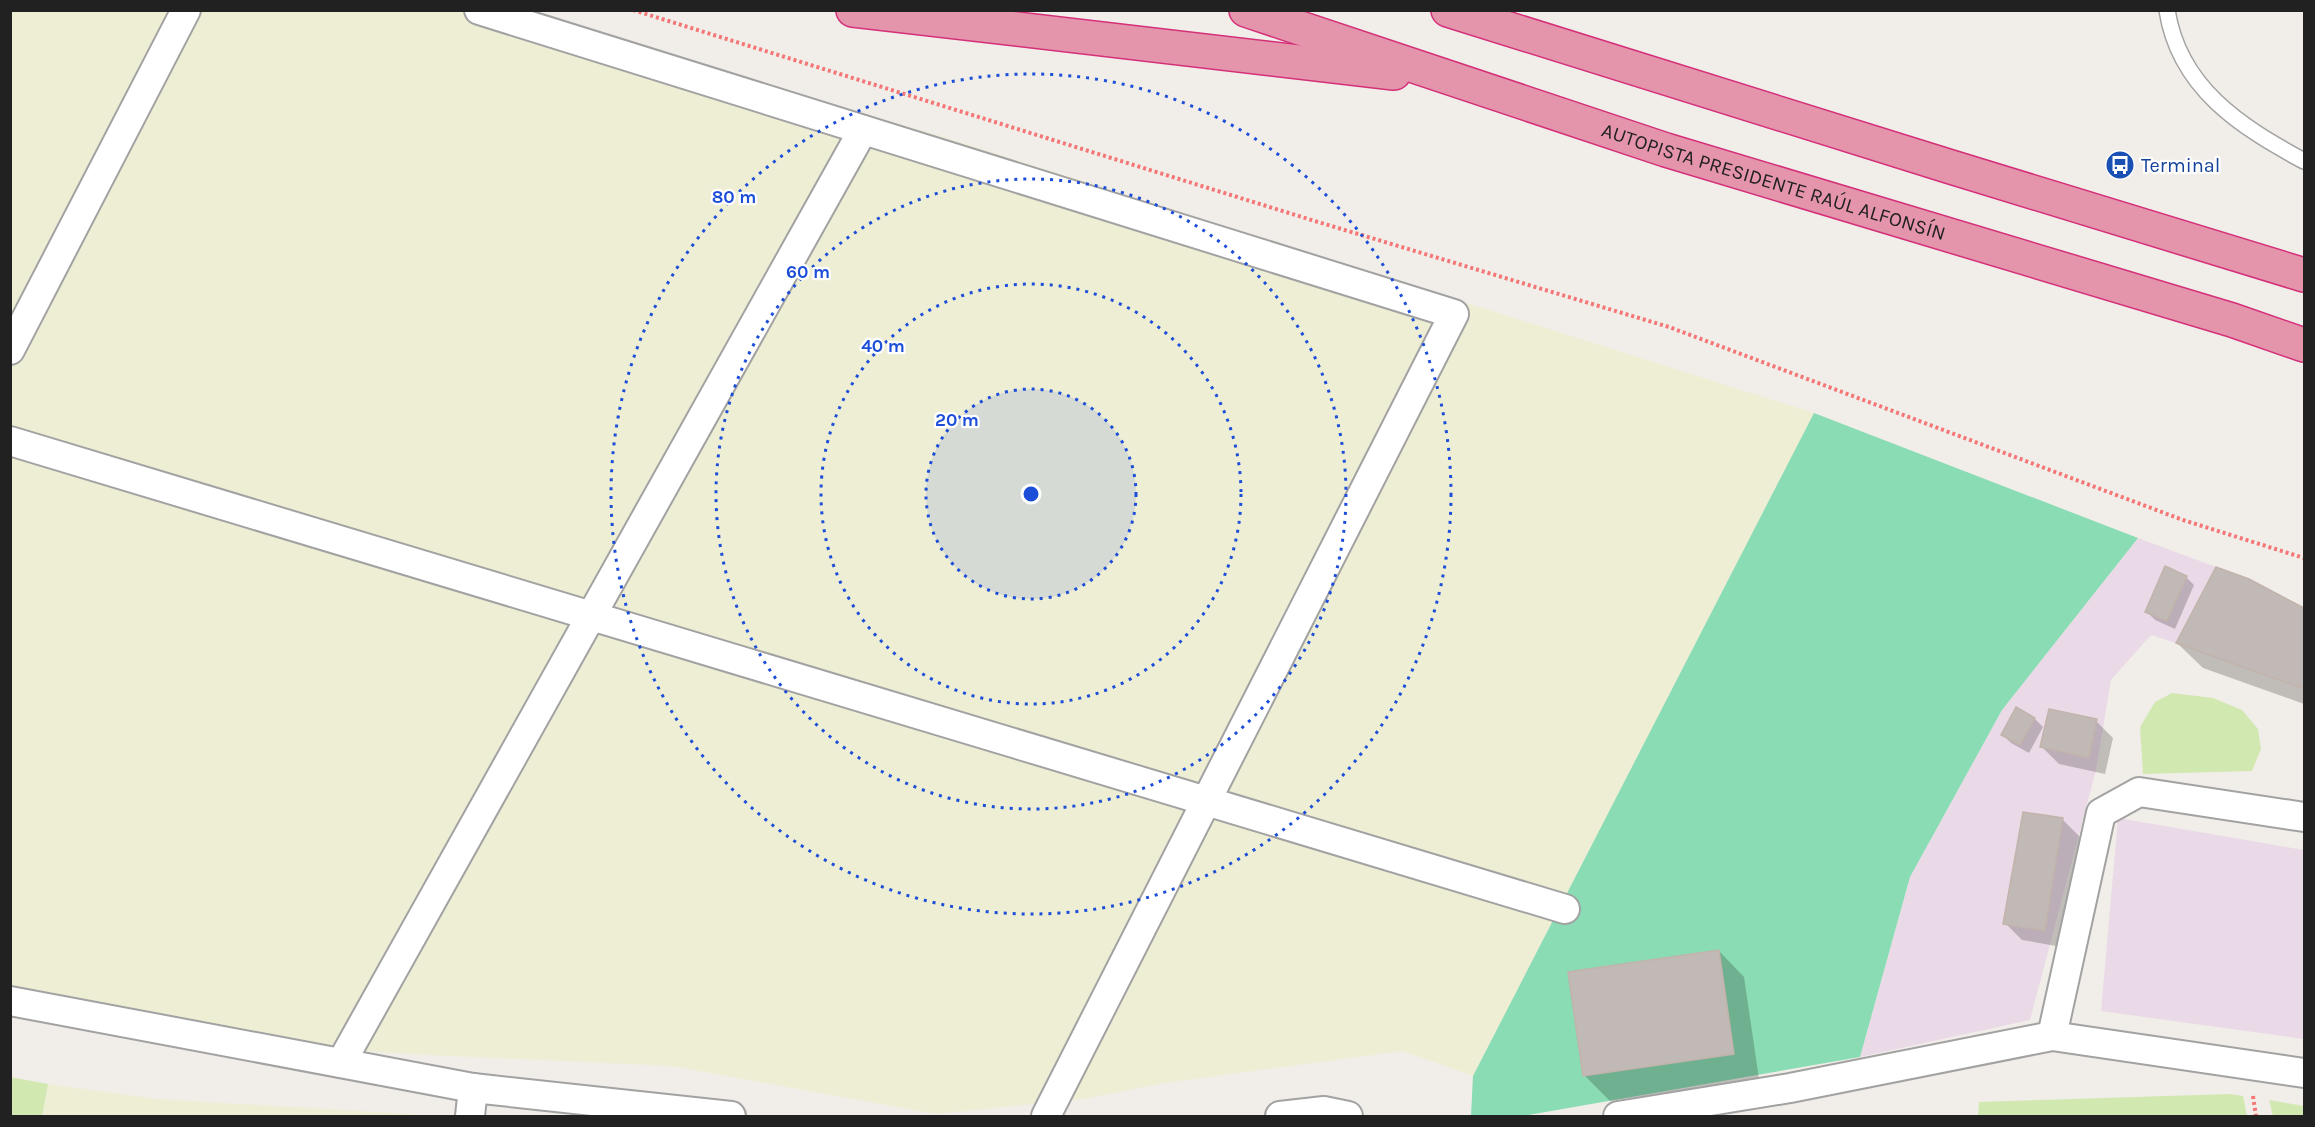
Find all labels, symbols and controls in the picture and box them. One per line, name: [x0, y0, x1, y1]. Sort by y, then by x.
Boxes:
street label: AUTOPISTA PRESIDENTE RAÚL ALFONSÍN: [1599, 118, 1948, 245]
bus stop icon: Terminal: [2104, 149, 2136, 181]
place label: Terminal: [2141, 154, 2220, 177]
text: 80 m: [712, 186, 756, 208]
text: 60 m: [786, 261, 830, 283]
text: 40 m: [861, 335, 905, 357]
text: 20 m: [935, 409, 979, 431]
centre of rings: [1021, 484, 1041, 504]

